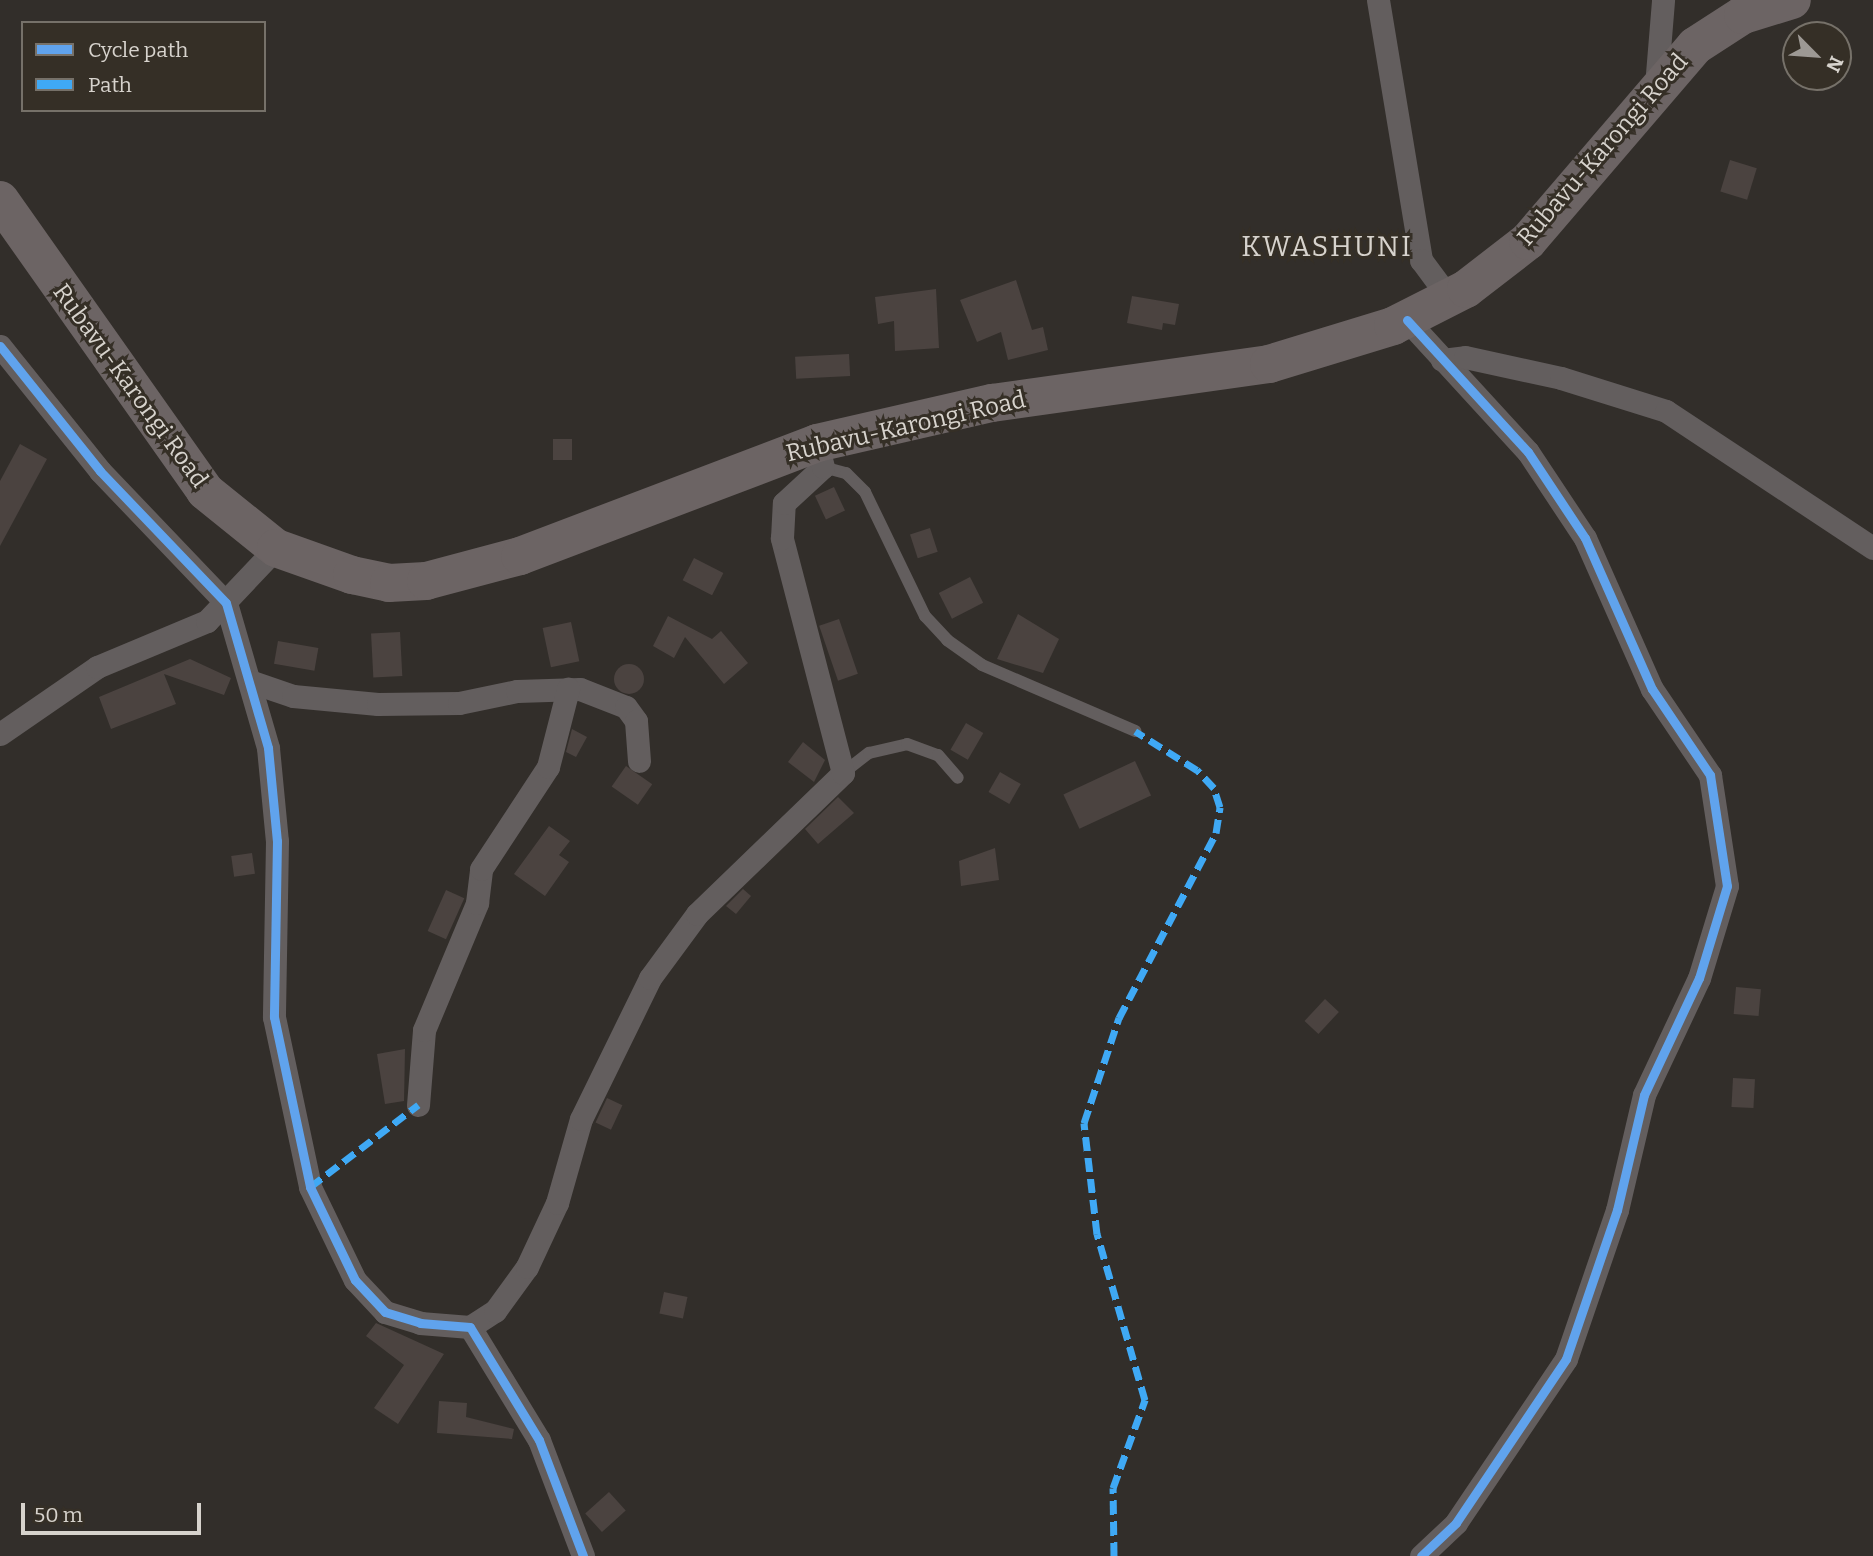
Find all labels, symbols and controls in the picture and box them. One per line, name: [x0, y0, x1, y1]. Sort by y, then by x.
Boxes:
legend: [21, 21, 266, 112]
north arrow: [1782, 21, 1852, 91]
text: Cycle path: [88, 37, 188, 63]
street label: Rubavu-Karongi Road: [1512, 48, 1694, 252]
text: N: [1821, 53, 1848, 76]
text: Path: [88, 72, 132, 98]
district label: KWASHUNI: [1242, 230, 1412, 264]
street label: Rubavu-Karongi Road: [46, 278, 214, 494]
street label: Rubavu-Karongi Road: [783, 385, 1029, 469]
scale bar: [24, 1490, 205, 1534]
text: 50 m: [34, 1502, 83, 1528]

